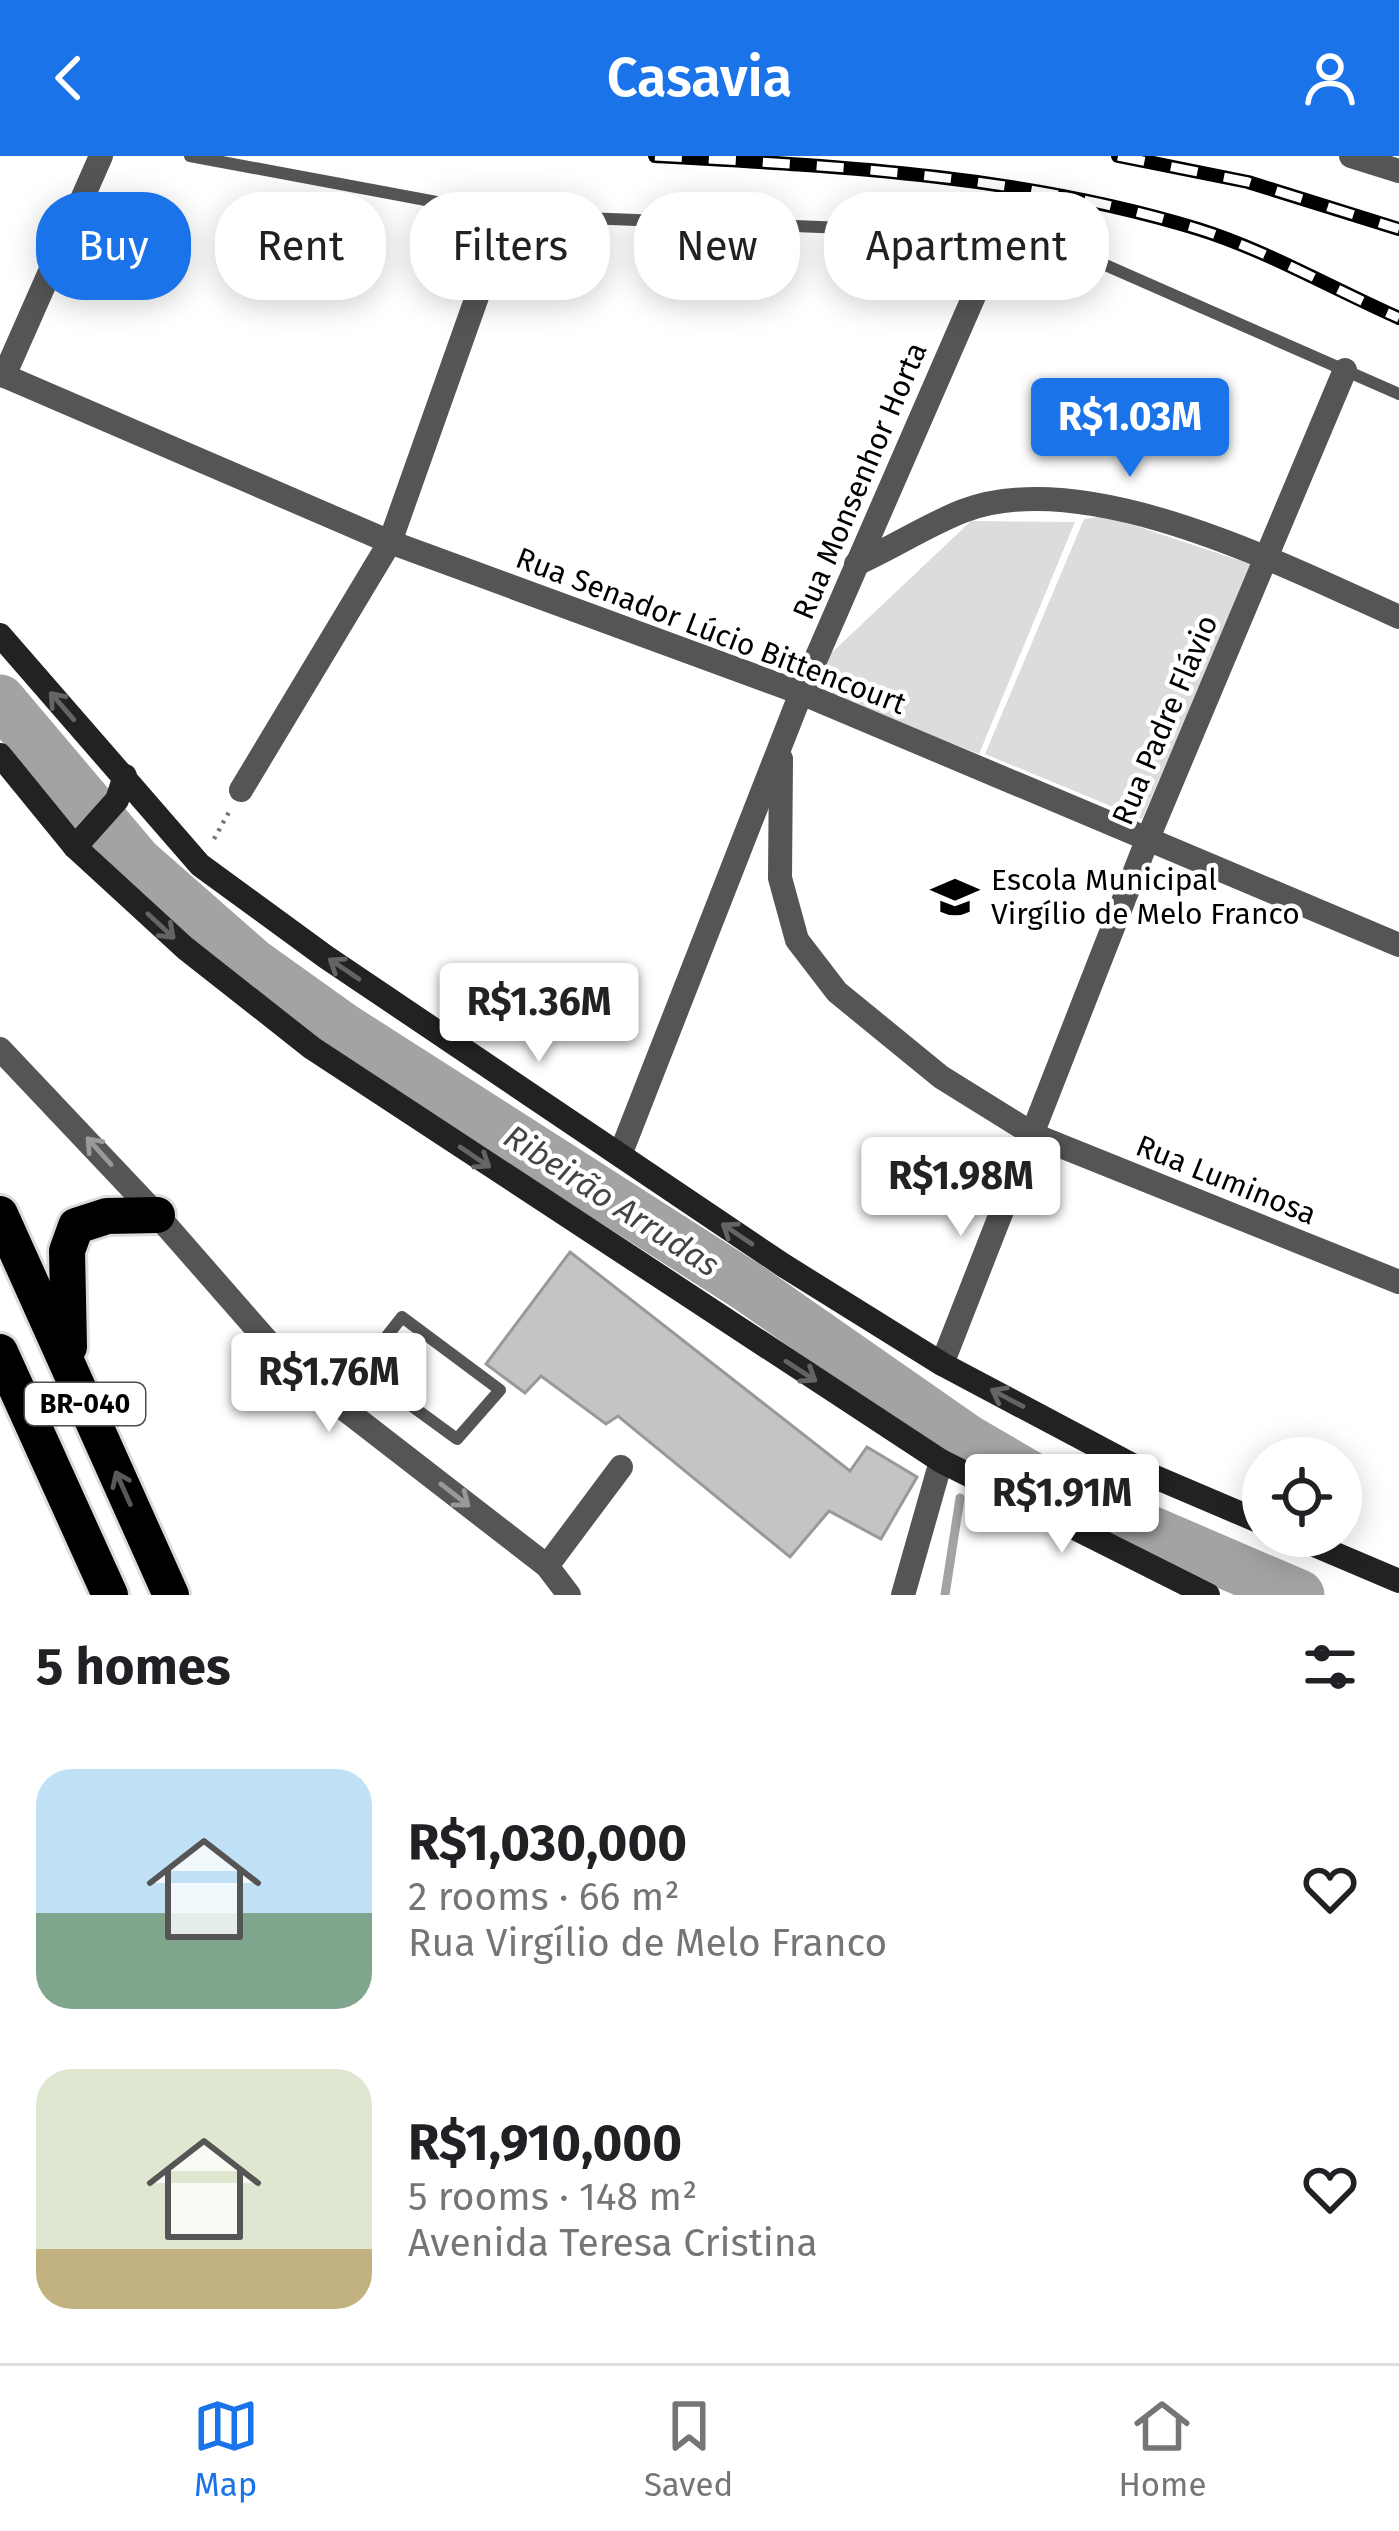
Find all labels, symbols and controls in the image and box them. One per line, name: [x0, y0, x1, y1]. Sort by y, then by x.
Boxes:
icon: back: [36, 45, 102, 111]
icon: person: [1297, 45, 1363, 111]
text: Casavia: [607, 46, 792, 110]
chip: Buy: [36, 192, 191, 300]
chip: Rent: [215, 192, 386, 300]
chip: Filters: [410, 192, 610, 300]
chip: New: [634, 192, 800, 300]
chip: Apartment: [824, 192, 1109, 300]
street label: Rua Monsenhor Horta: [785, 337, 935, 625]
pin: R$1.03M: [1019, 378, 1241, 480]
text: R$1.03M: [1058, 394, 1202, 440]
street label: Rua Senador Lúcio Bittencourt: [511, 540, 911, 722]
street label: Rua Padre Flávio: [1105, 610, 1225, 830]
one-way arrow: [49, 691, 76, 721]
place label: Escola Municipal Virgílio de Melo Franco: [991, 862, 1300, 932]
school or university icon: Escola Municipal Virgílio de Melo Franco: [930, 872, 980, 922]
one-way arrow: [146, 912, 176, 939]
one-way arrow: [328, 957, 361, 982]
pin: R$1.36M: [428, 963, 650, 1065]
text: R$1.36M: [467, 979, 611, 1025]
water label: Ribeirão Arrudas: [496, 1116, 727, 1285]
street label: Rua Luminosa: [1131, 1128, 1321, 1232]
one-way arrow: [86, 1136, 113, 1166]
pin: R$1.98M: [850, 1137, 1072, 1239]
one-way arrow: [457, 1144, 491, 1169]
text: R$1.98M: [888, 1153, 1034, 1199]
one-way arrow: [721, 1222, 755, 1247]
pin: R$1.76M: [218, 1333, 440, 1435]
text: R$1.76M: [258, 1349, 400, 1395]
one-way arrow: [783, 1358, 817, 1383]
road number: BR-040: [25, 1383, 145, 1425]
one-way arrow: [990, 1386, 1026, 1409]
map controls: [1242, 1437, 1362, 1557]
button: locate: [1242, 1437, 1362, 1557]
pin: R$1.91M: [951, 1454, 1173, 1556]
text: R$1.91M: [992, 1470, 1132, 1516]
one-way arrow: [110, 1471, 132, 1507]
one-way arrow: [439, 1481, 471, 1508]
icon: filters: [1297, 1634, 1363, 1700]
text: 5 homes: [36, 1636, 231, 1698]
text: R$1,030,000: [408, 1812, 687, 1874]
icon: home: [132, 1817, 276, 1961]
icon: heart: [1297, 1856, 1363, 1922]
text: 2 rooms · 66 m²: [408, 1874, 679, 1920]
text: Rua Virgílio de Melo Franco: [408, 1920, 887, 1966]
text: R$1,910,000: [408, 2112, 682, 2174]
icon: home: [132, 2117, 276, 2261]
icon: heart: [1297, 2156, 1363, 2222]
text: 5 rooms · 148 m²: [408, 2174, 697, 2220]
text: Avenida Teresa Cristina: [408, 2220, 818, 2266]
tab: Map: [193, 2393, 259, 2505]
tab: Saved: [644, 2393, 733, 2505]
tab: Home: [1118, 2393, 1206, 2505]

